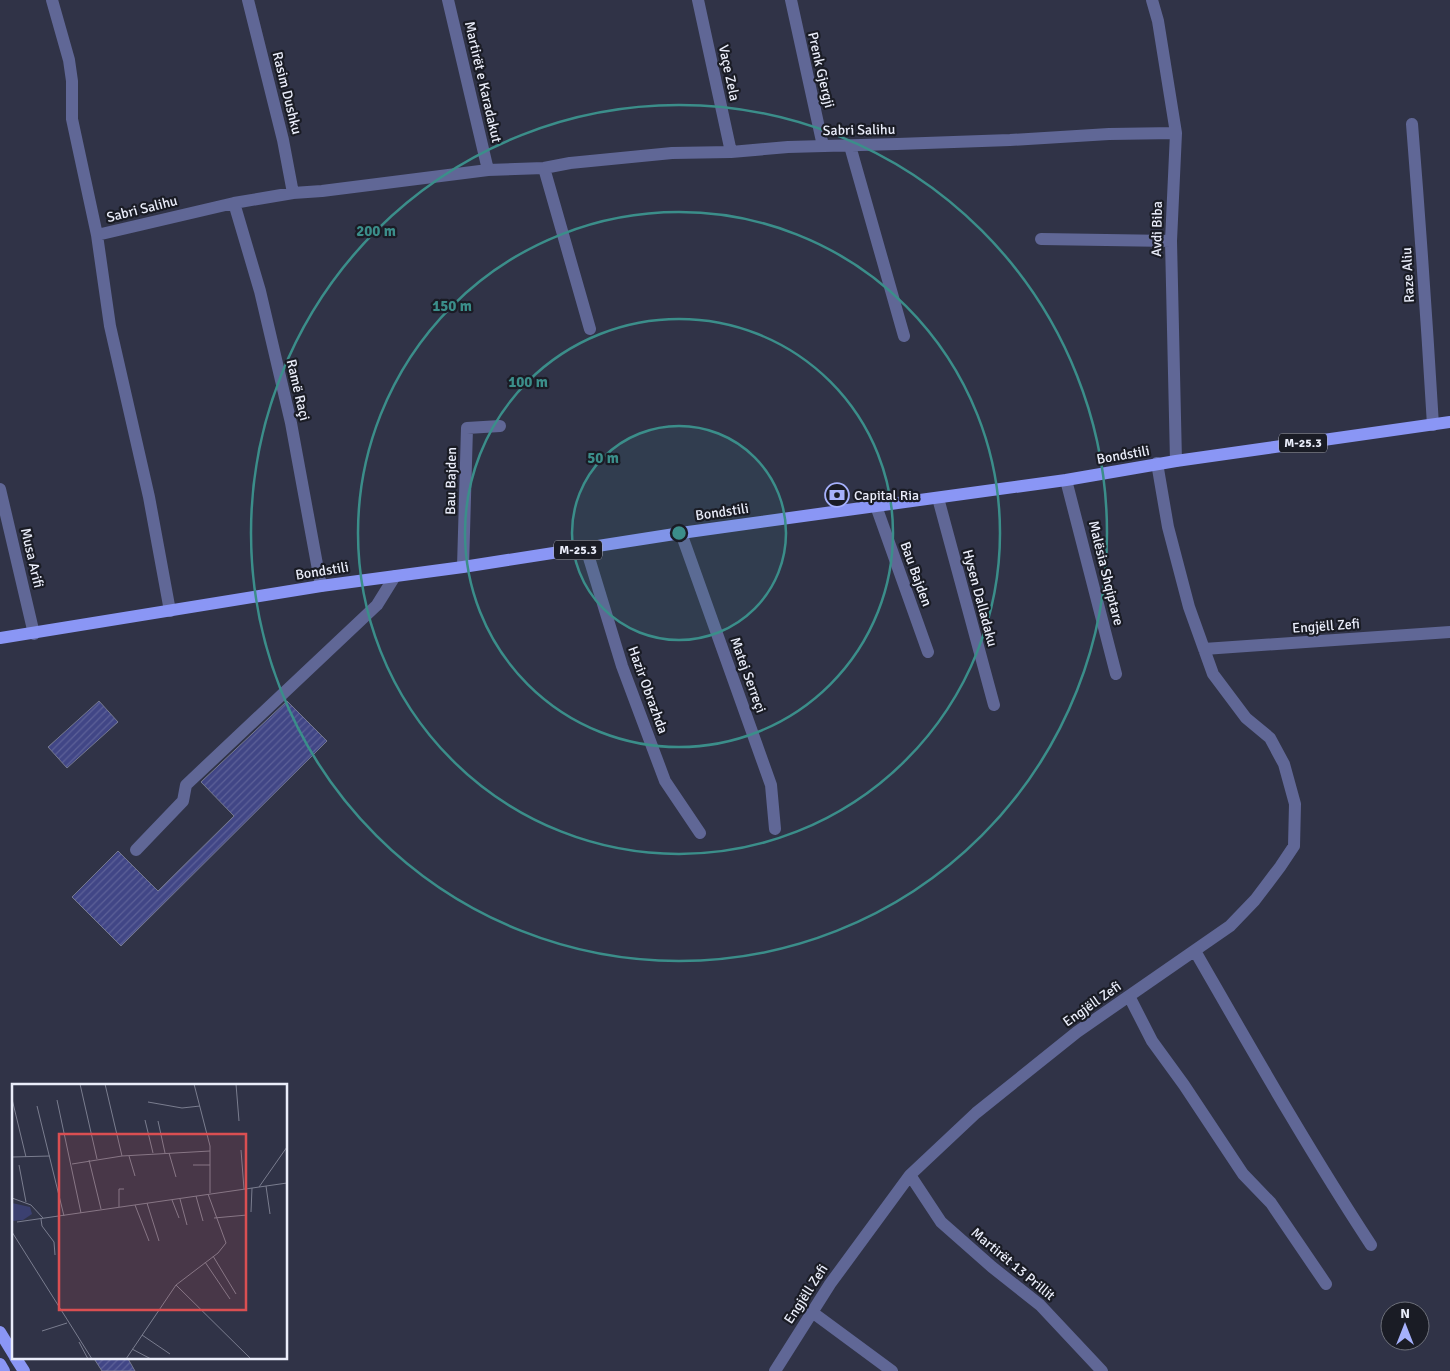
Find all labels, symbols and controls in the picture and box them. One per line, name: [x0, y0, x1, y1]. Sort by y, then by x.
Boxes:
street label: Martirët e Karadakut: [461, 20, 505, 144]
street label: Prenk Gjergji: [804, 30, 838, 110]
street label: Vaçe Zela: [715, 43, 743, 103]
street label: Rasim Dushku: [269, 50, 305, 136]
street label: Sabri Salihu: [823, 121, 895, 139]
street label: Sabri Salihu: [105, 192, 179, 226]
street label: Avdi Biba: [1148, 201, 1166, 257]
text: 200 m: [356, 222, 396, 240]
street label: Raze Aliu: [1398, 247, 1418, 303]
text: 150 m: [432, 297, 472, 315]
street label: Ramë Raçi: [283, 358, 313, 422]
text: 100 m: [508, 373, 548, 391]
road number: M-25.3: [1279, 433, 1327, 452]
street label: Bondstili: [1095, 442, 1151, 468]
street label: Bau Bajden: [442, 447, 460, 515]
text: 50 m: [587, 449, 619, 467]
bank icon: Capital Ria: [824, 482, 850, 508]
place label: Capital Ria: [854, 487, 919, 504]
street label: Bondstili: [694, 500, 750, 524]
street label: Malësia Shqiptare: [1085, 519, 1127, 627]
centre of rings: [670, 524, 688, 542]
street label: Musa Arifi: [17, 526, 47, 590]
street label: Bau Bajden: [896, 539, 936, 609]
road number: M-25.3: [554, 540, 602, 560]
street label: Hysen Dalladaku: [959, 548, 1001, 648]
street label: Bondstili: [294, 558, 350, 584]
street label: Engjëll Zefi: [1292, 615, 1360, 637]
street label: Matej Serreçi: [726, 635, 770, 715]
street label: Hazir Obrazhda: [624, 644, 672, 736]
street label: Engjëll Zefi: [1059, 978, 1125, 1030]
inset map: [12, 1084, 288, 1358]
street label: Martirët 13 Prillit: [968, 1224, 1058, 1304]
street label: Engjëll Zefi: [780, 1261, 832, 1327]
north arrow: [1380, 1301, 1430, 1351]
text: N: [1400, 1305, 1410, 1322]

